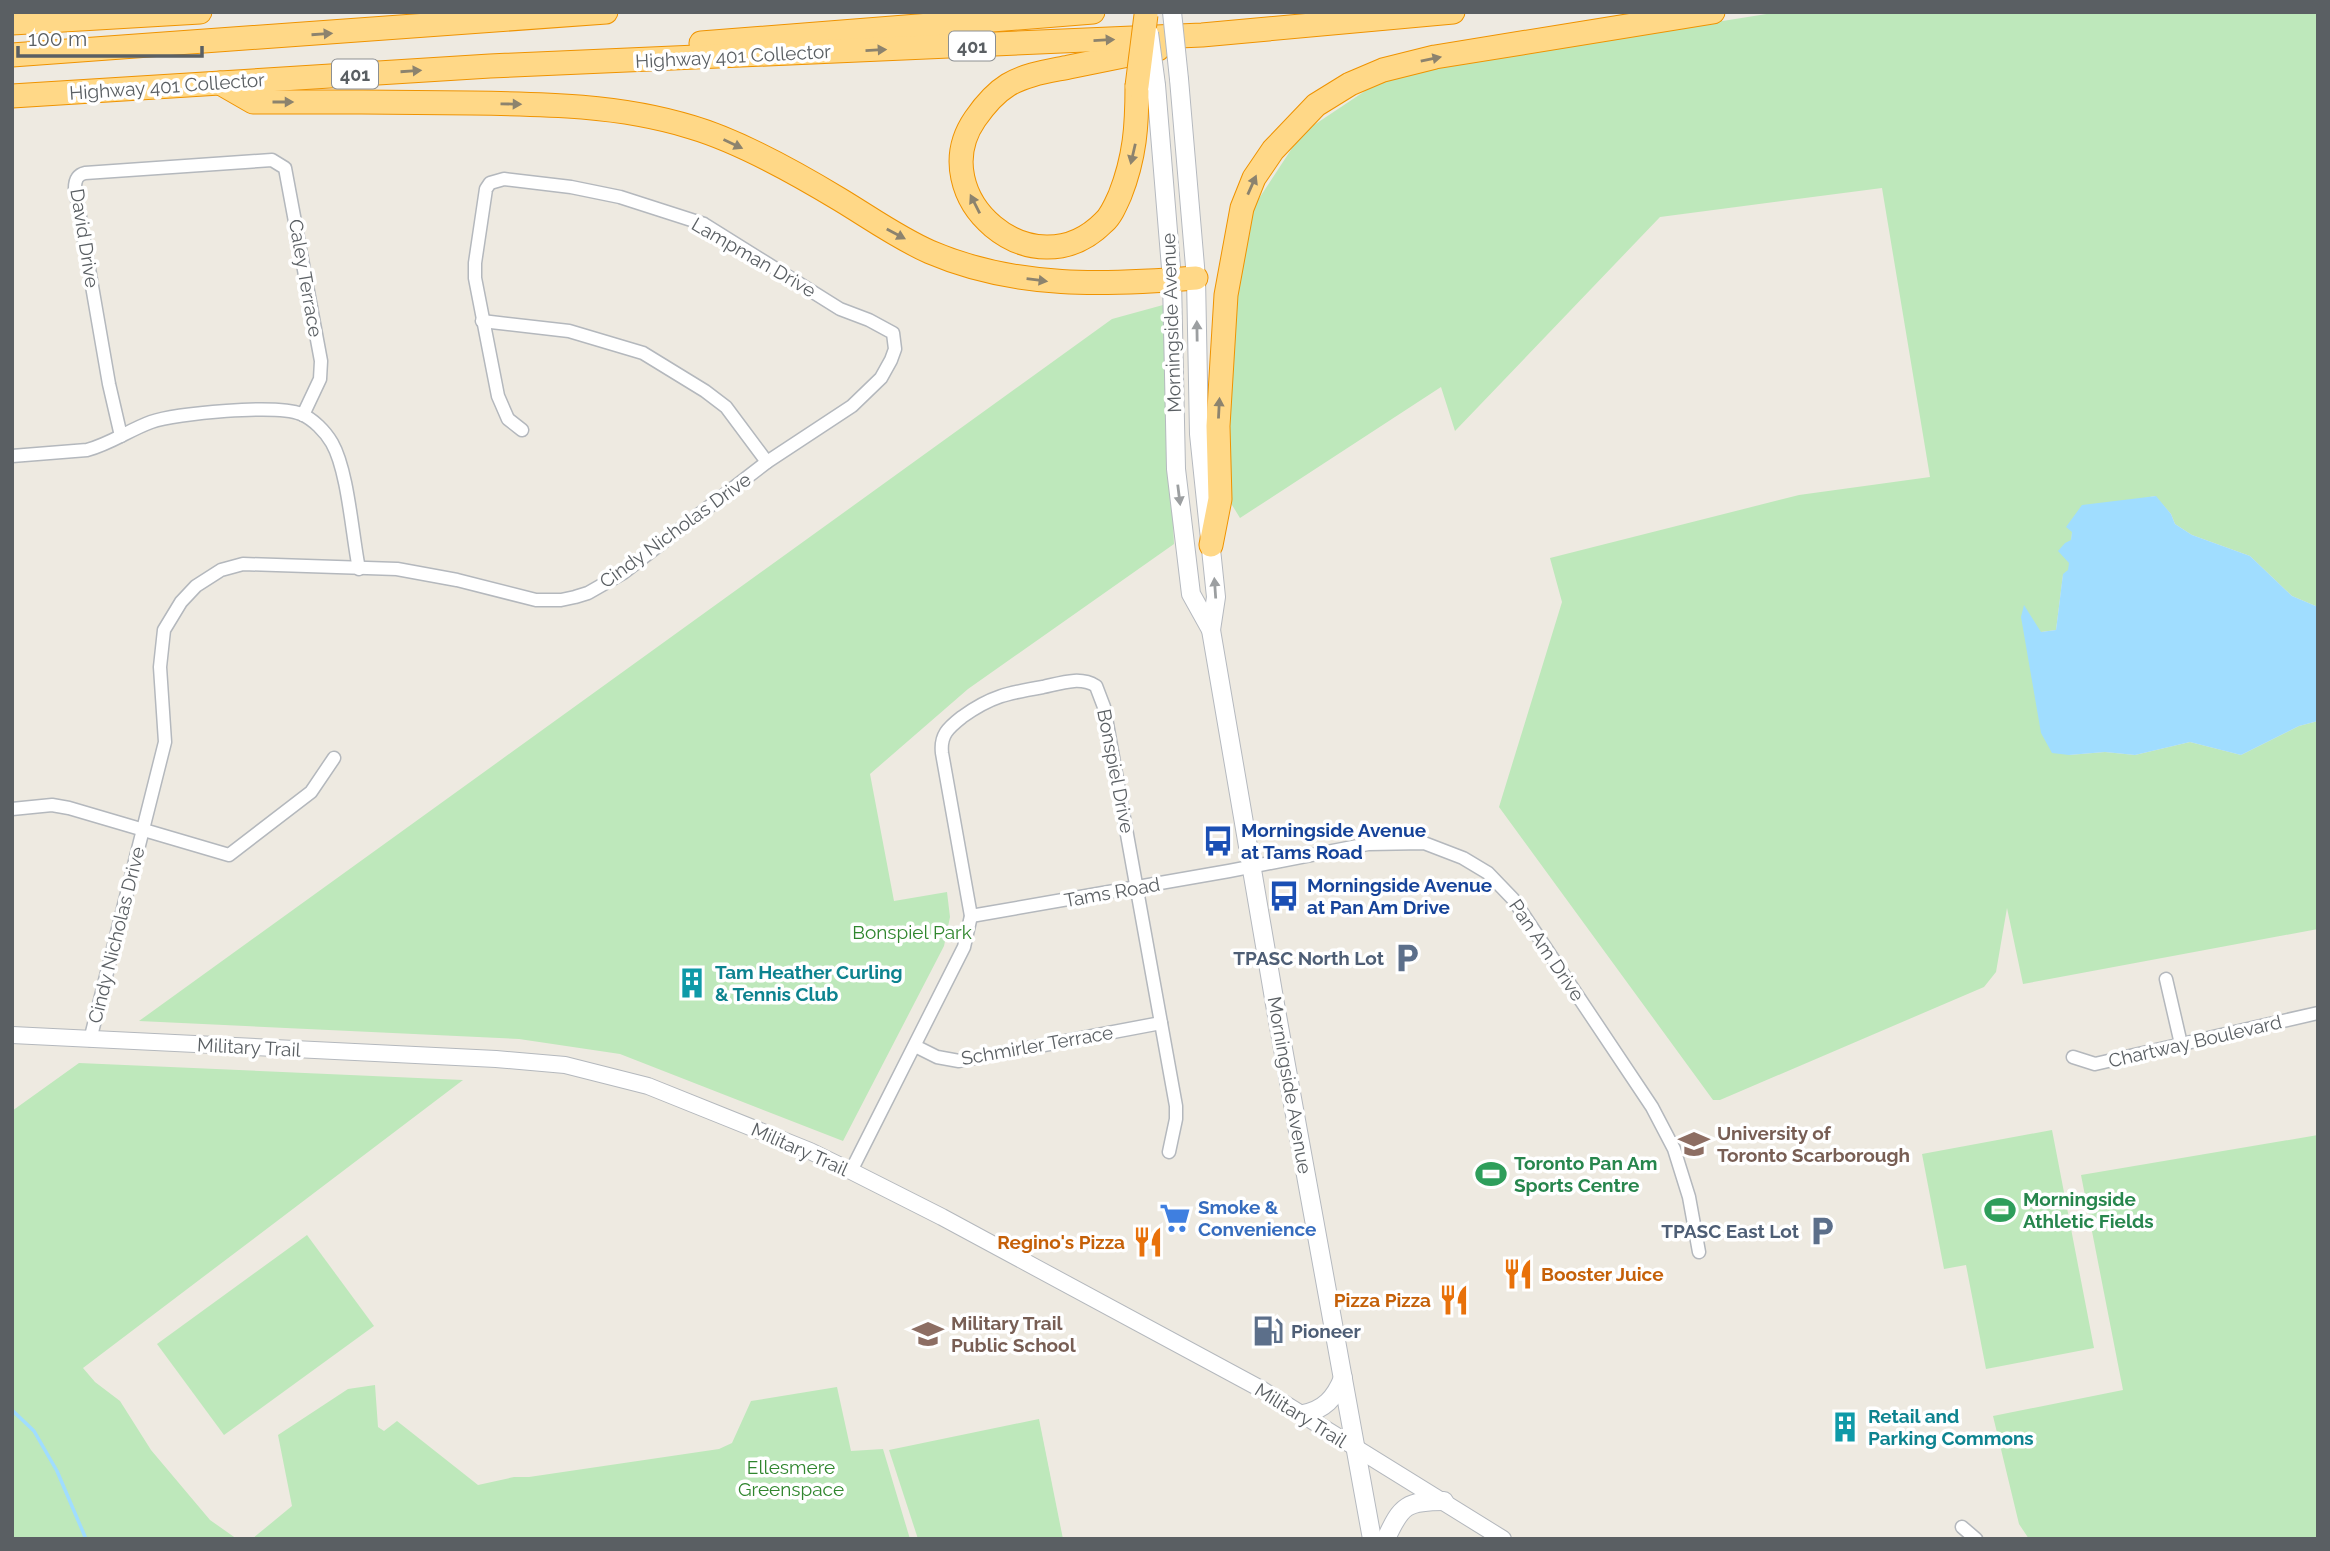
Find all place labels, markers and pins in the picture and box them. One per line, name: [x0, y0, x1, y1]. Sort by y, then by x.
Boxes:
place label: Morningside Avenue at Tams Road: [1241, 819, 1426, 863]
bus stop icon: Morningside Avenue at Tams Road: [1201, 824, 1235, 858]
place label: Morningside Avenue at Pan Am Drive: [1307, 874, 1492, 918]
bus stop icon: Morningside Avenue at Pan Am Drive: [1267, 879, 1301, 913]
parking icon: TPASC North Lot: [1390, 941, 1424, 975]
place label: TPASC North Lot: [1233, 947, 1385, 969]
place label: Tam Heather Curling & Tennis Club: [715, 961, 903, 1005]
building icon: Tam Heather Curling & Tennis Club: [675, 966, 709, 1000]
place label: University of Toronto Scarborough: [1717, 1122, 1910, 1166]
school or university icon: University of Toronto Scarborough: [1677, 1127, 1711, 1161]
place label: Toronto Pan Am Sports Centre: [1514, 1152, 1657, 1196]
sports icon: Toronto Pan Am Sports Centre: [1474, 1157, 1508, 1191]
place label: Morningside Athletic Fields: [2023, 1188, 2154, 1232]
sports icon: Morningside Athletic Fields: [1983, 1193, 2017, 1227]
place label: Smoke & Convenience: [1198, 1196, 1316, 1240]
supermarket icon: Smoke & Convenience: [1158, 1201, 1192, 1235]
parking icon: TPASC East Lot: [1805, 1214, 1839, 1248]
place label: TPASC East Lot: [1661, 1220, 1800, 1242]
restaurant icon: Regino's Pizza: [1131, 1225, 1165, 1259]
place label: Regino's Pizza: [997, 1231, 1125, 1253]
restaurant icon: Booster Juice: [1501, 1257, 1535, 1291]
place label: Booster Juice: [1541, 1263, 1664, 1285]
restaurant icon: Pizza Pizza: [1437, 1283, 1471, 1317]
place label: Pizza Pizza: [1334, 1289, 1431, 1311]
place label: Military Trail Public School: [951, 1312, 1077, 1356]
fuel station icon: Pioneer: [1251, 1314, 1285, 1348]
school or university icon: Military Trail Public School: [911, 1317, 945, 1351]
place label: Pioneer: [1291, 1320, 1361, 1342]
place label: Retail and Parking Commons: [1868, 1405, 2034, 1449]
building icon: Retail and Parking Commons: [1828, 1410, 1862, 1444]

